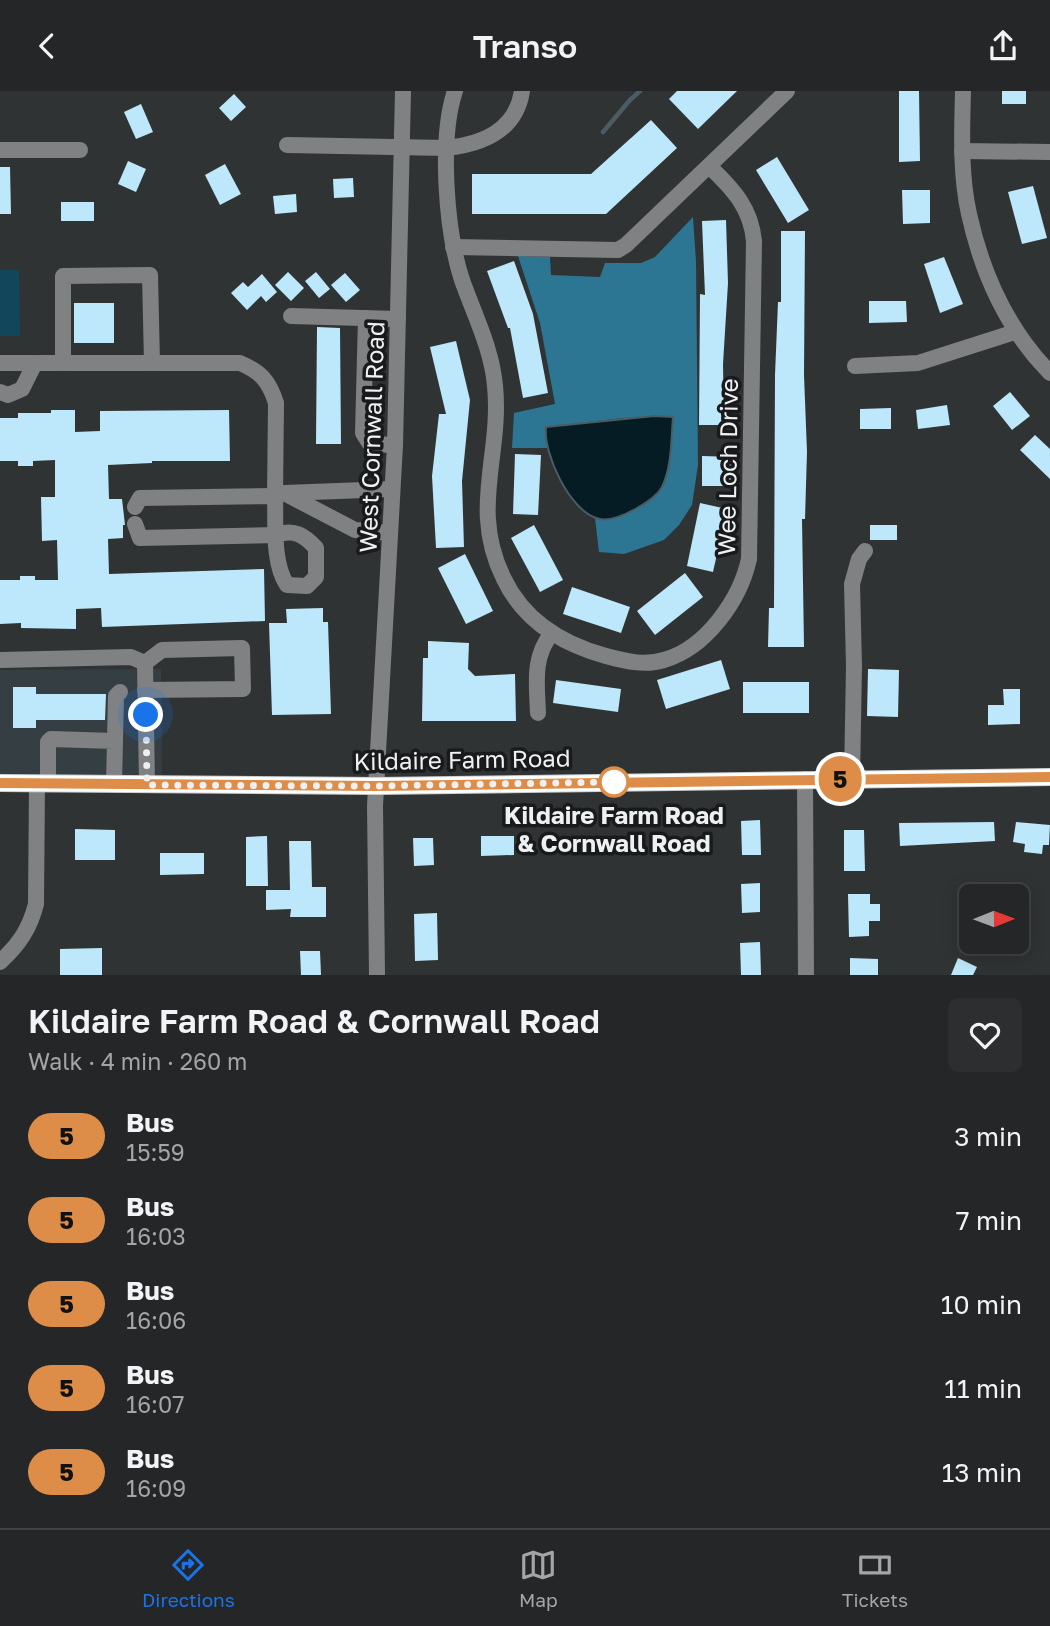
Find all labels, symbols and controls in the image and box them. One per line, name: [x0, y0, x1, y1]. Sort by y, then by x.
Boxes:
icon: back: [28, 27, 66, 65]
text: Transo: [473, 27, 577, 65]
icon: share: [984, 27, 1022, 65]
street label: West Cornwall Road: [352, 321, 390, 553]
street label: Wee Loch Drive: [711, 378, 743, 556]
your location: [128, 697, 163, 732]
street label: Kildaire Farm Road: [353, 743, 571, 775]
line badge: 5: [817, 756, 863, 802]
text: 5: [833, 764, 847, 793]
marker: Kildaire Farm Road & Cornwall Road: [599, 767, 629, 797]
place label: Kildaire Farm Road & Cornwall Road: [504, 800, 724, 857]
north arrow: [959, 884, 1029, 954]
map controls: [959, 884, 1029, 954]
button: heart: [948, 998, 1022, 1072]
text: Kildaire Farm Road & Cornwall Road: [28, 1001, 600, 1040]
text: Walk · 4 min · 260 m: [28, 1047, 247, 1075]
text: Bus: [126, 1107, 174, 1138]
text: 5: [59, 1121, 74, 1150]
text: 3 min: [954, 1121, 1022, 1152]
text: 15:59: [126, 1138, 185, 1166]
text: Bus: [126, 1191, 174, 1222]
text: 5: [59, 1205, 74, 1234]
text: 7 min: [956, 1205, 1022, 1236]
text: 16:03: [126, 1222, 186, 1250]
text: Bus: [126, 1275, 174, 1306]
text: 5: [59, 1289, 74, 1318]
text: 10 min: [941, 1289, 1022, 1320]
text: 16:06: [126, 1306, 186, 1334]
text: Bus: [126, 1359, 174, 1390]
text: 5: [59, 1373, 74, 1402]
text: 11 min: [944, 1373, 1022, 1404]
text: 16:07: [126, 1390, 184, 1418]
text: Bus: [126, 1443, 174, 1474]
text: 5: [59, 1457, 74, 1486]
text: 13 min: [942, 1457, 1022, 1488]
text: 16:09: [126, 1474, 186, 1502]
tab: Directions: [142, 1546, 235, 1611]
tab: Map: [519, 1546, 558, 1611]
tab: Tickets: [842, 1546, 908, 1611]

